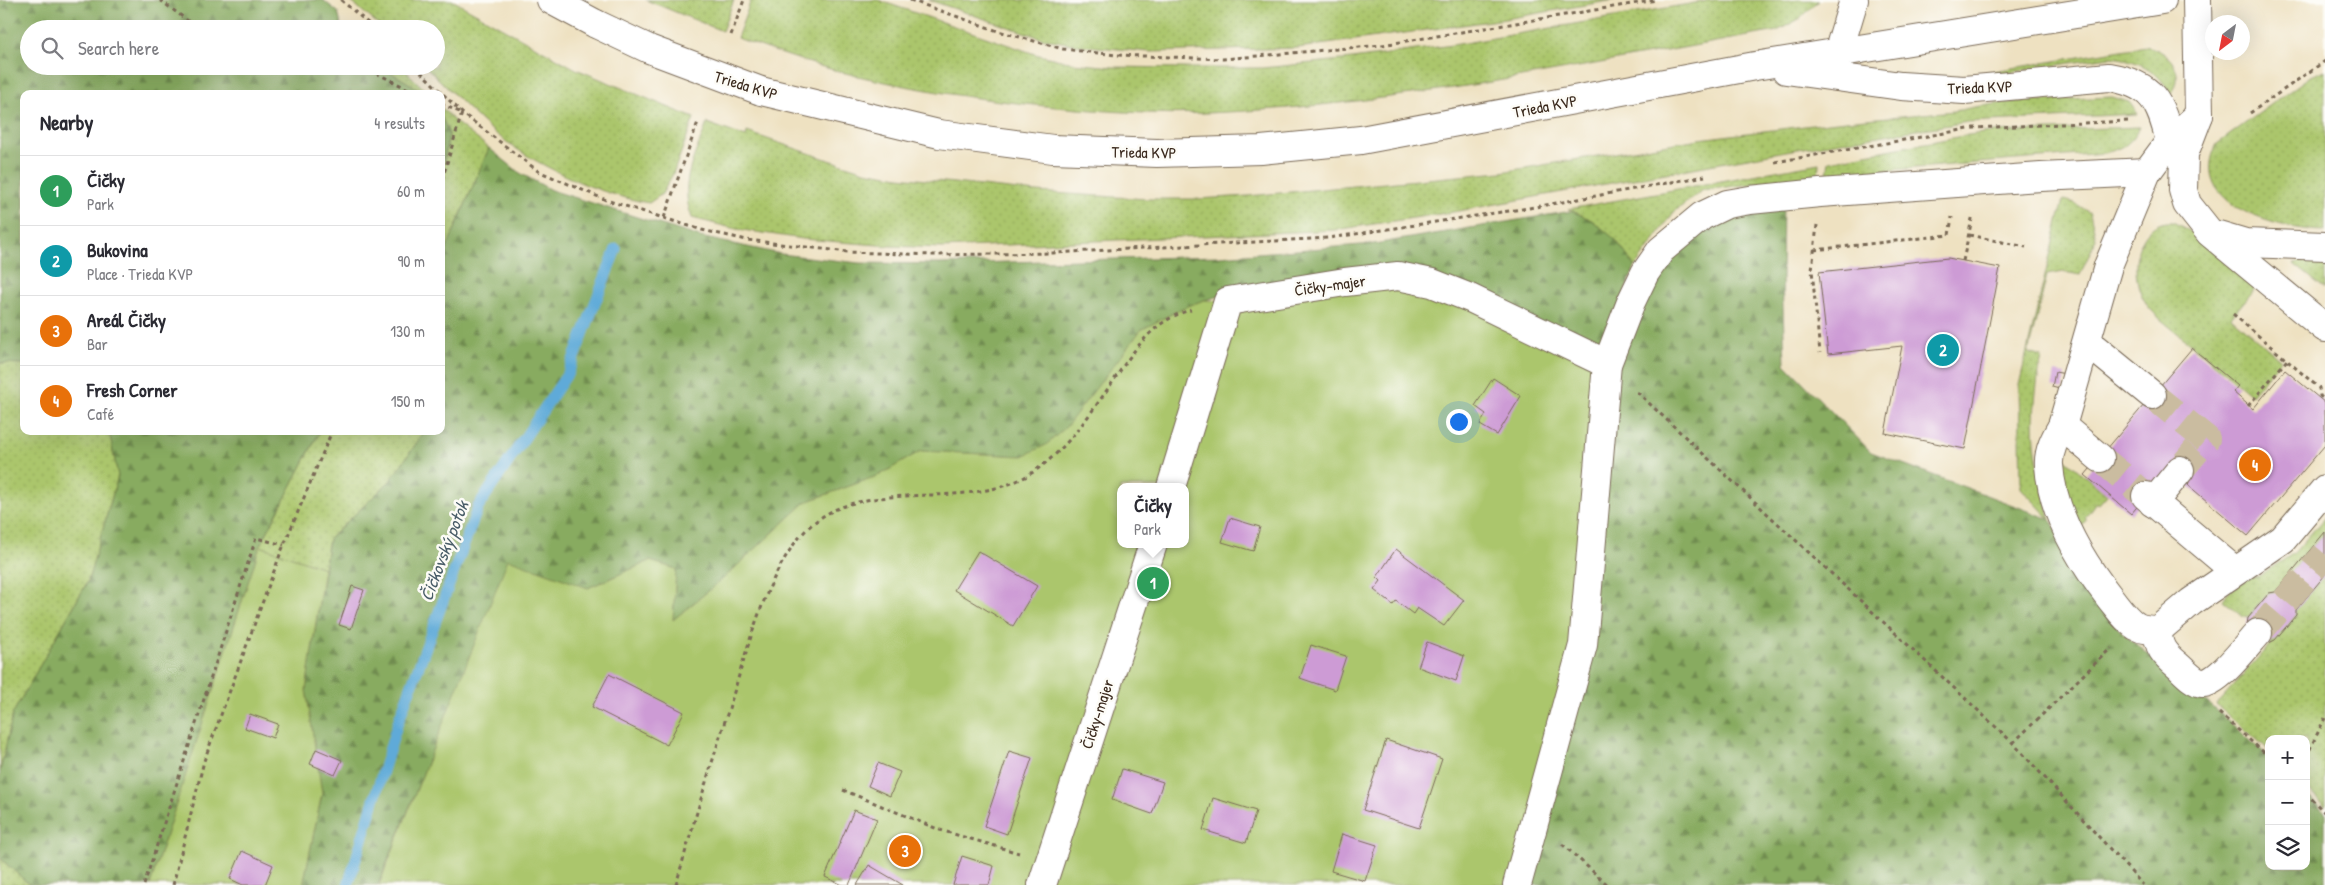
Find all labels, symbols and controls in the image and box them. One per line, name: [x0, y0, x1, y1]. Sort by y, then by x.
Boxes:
north arrow: [2205, 15, 2250, 60]
search box: [20, 20, 445, 75]
icon: search: [38, 34, 66, 62]
text: Search here: [78, 35, 159, 61]
street label: Trieda KVP: [712, 65, 780, 105]
street label: Trieda KVP: [1947, 75, 2013, 99]
street label: Trieda KVP: [1511, 89, 1579, 123]
text: Nearby: [40, 108, 93, 137]
text: 4 results: [374, 112, 425, 134]
street label: Trieda KVP: [1111, 140, 1177, 164]
text: Čičky: [87, 167, 125, 193]
text: 1: [53, 180, 59, 202]
text: 60 m: [397, 180, 425, 202]
text: Park: [87, 193, 114, 215]
text: Bukovina: [87, 237, 148, 263]
text: 2: [52, 250, 60, 272]
text: 90 m: [397, 250, 425, 272]
text: Place · Trieda KVP: [87, 263, 193, 285]
street label: Čičky-majer: [1293, 269, 1367, 301]
text: Areál Čičky: [87, 307, 166, 333]
text: 3: [52, 320, 60, 342]
text: 130 m: [390, 320, 425, 342]
pin: 2: [1927, 331, 1959, 369]
text: Bar: [87, 333, 108, 355]
text: Fresh Corner: [87, 377, 178, 403]
text: 4: [53, 390, 59, 412]
text: 150 m: [391, 390, 425, 412]
text: Café: [87, 403, 114, 425]
your location: [1446, 409, 1472, 435]
pin: 4: [2239, 446, 2271, 484]
popup: [1117, 483, 1189, 548]
text: Čičky: [1134, 492, 1172, 518]
water label: Čičkovský potok: [414, 496, 475, 604]
text: Park: [1134, 518, 1161, 540]
pin: 1: [1137, 564, 1169, 602]
street label: Čičky-majer: [1075, 676, 1119, 752]
map controls: [2265, 735, 2310, 870]
button: +: [2265, 735, 2310, 780]
button: −: [2265, 780, 2310, 825]
button: layers: [2265, 825, 2310, 870]
pin: 3: [889, 832, 921, 870]

